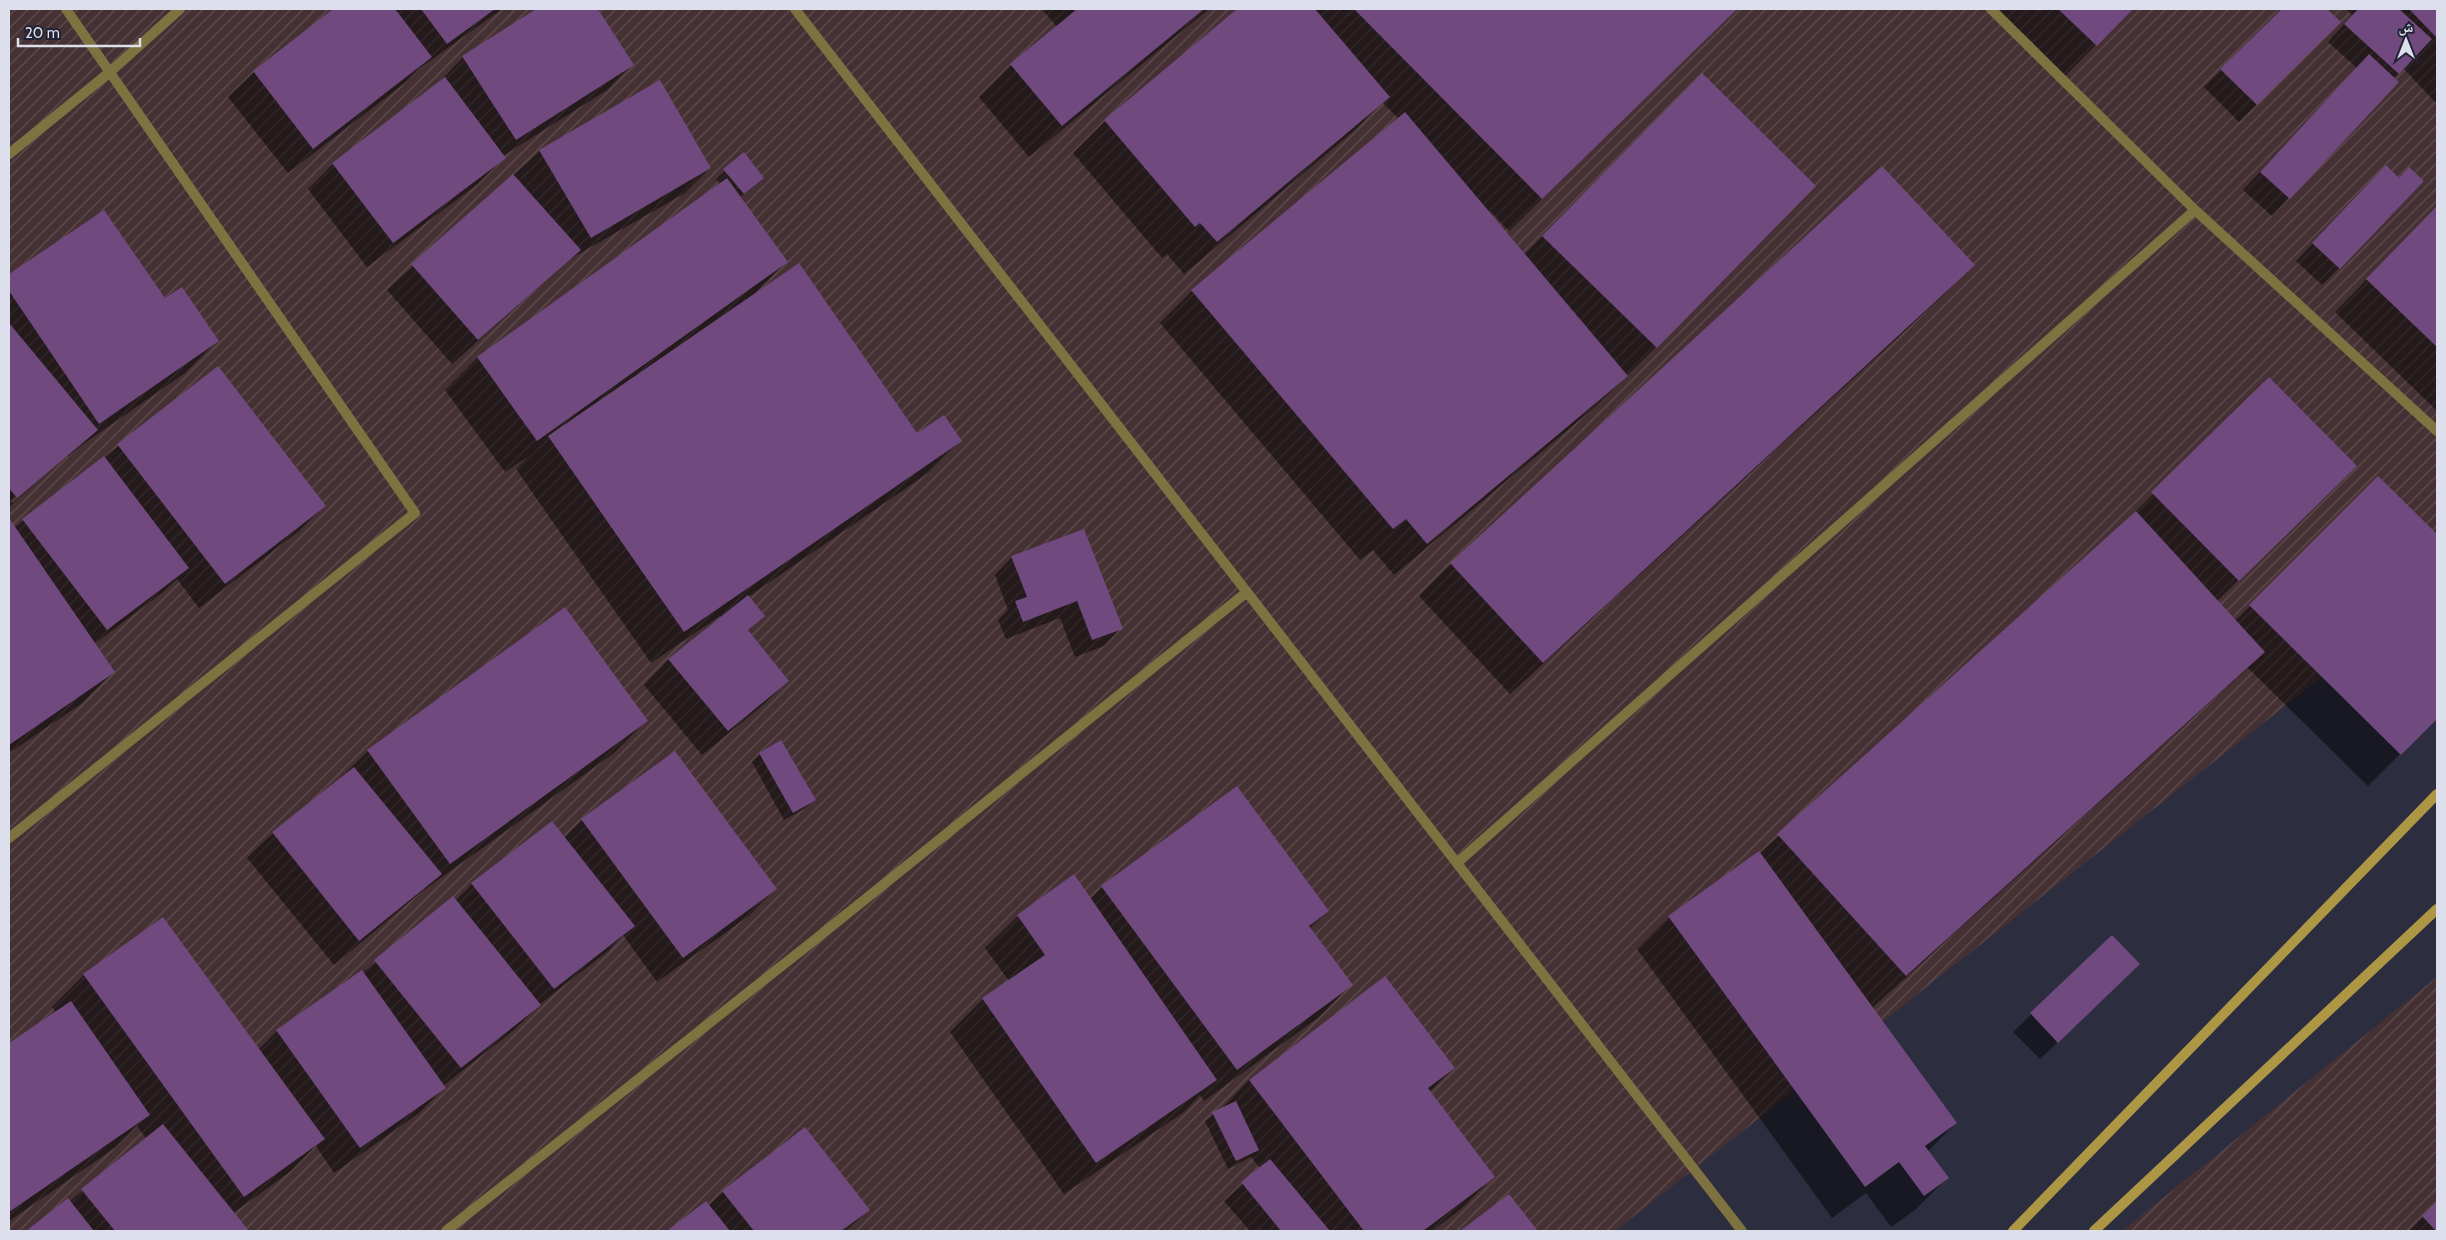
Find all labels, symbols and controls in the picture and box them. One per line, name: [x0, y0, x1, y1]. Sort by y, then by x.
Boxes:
scale bar: [18, 15, 140, 47]
north arrow: [2381, 15, 2431, 65]
text: ش: [2399, 18, 2414, 36]
text: 20 m: [25, 24, 60, 42]

